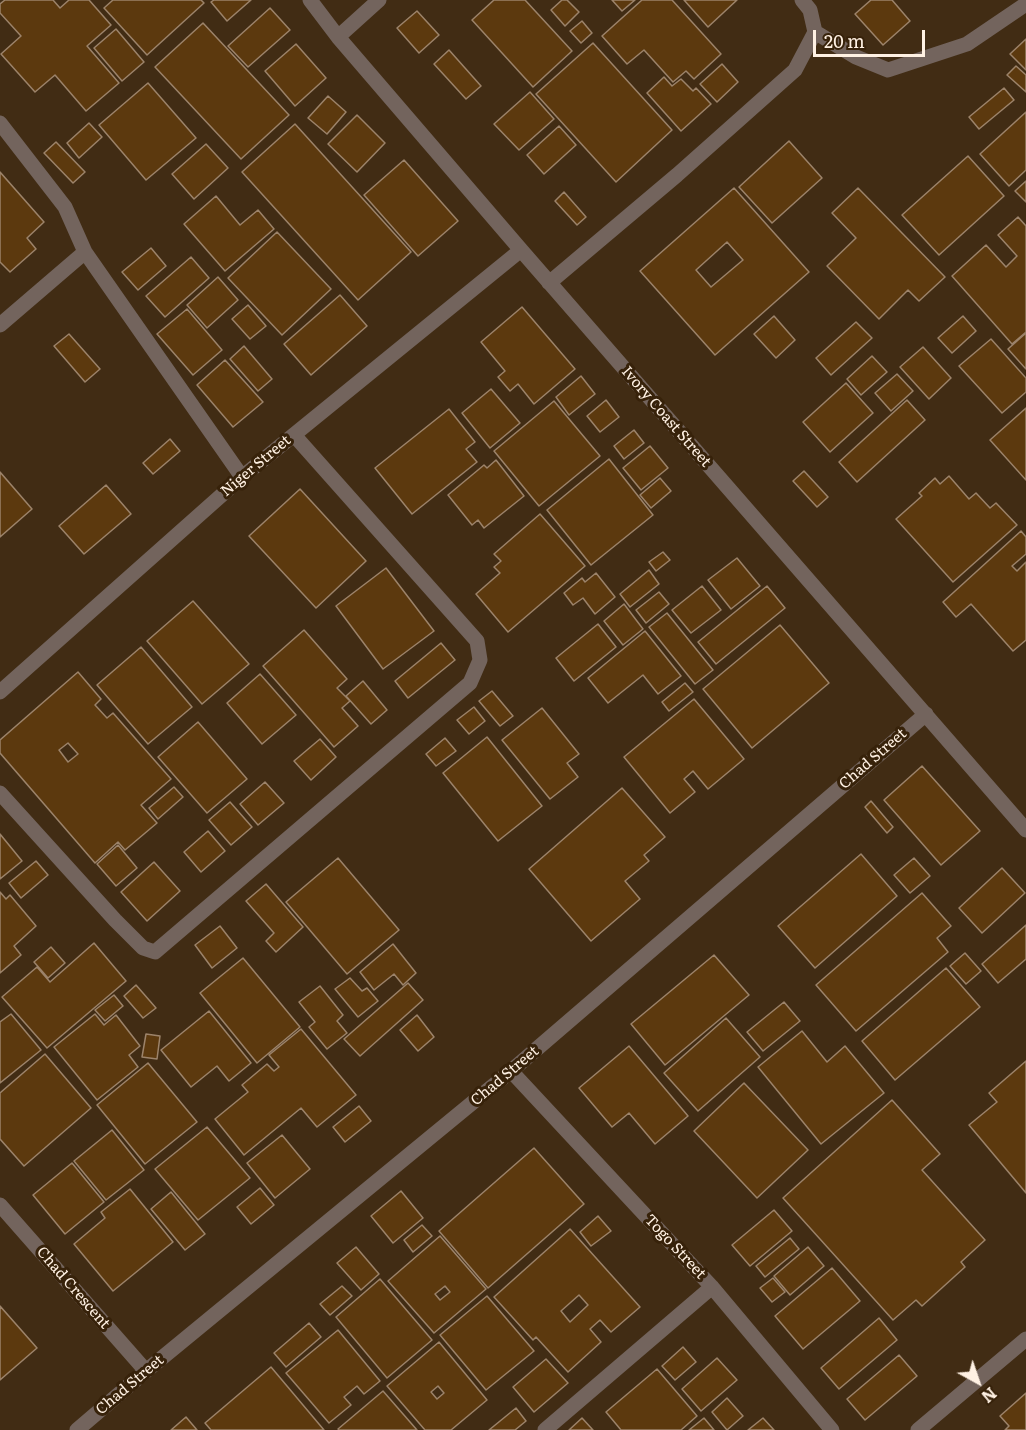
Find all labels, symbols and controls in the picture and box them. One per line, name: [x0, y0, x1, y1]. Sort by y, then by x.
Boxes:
scale bar: [816, 18, 928, 56]
text: 20 m: [824, 27, 865, 54]
street label: Ivory Coast Street: [617, 363, 715, 471]
street label: Niger Street: [217, 432, 295, 500]
street label: Chad Street: [836, 725, 910, 793]
street label: Chad Street: [467, 1042, 543, 1110]
street label: Togo Street: [641, 1211, 709, 1283]
street label: Chad Crescent: [32, 1243, 114, 1333]
street label: Chad Street: [92, 1351, 168, 1419]
north arrow: [948, 1352, 1008, 1412]
text: N: [977, 1382, 1002, 1409]

